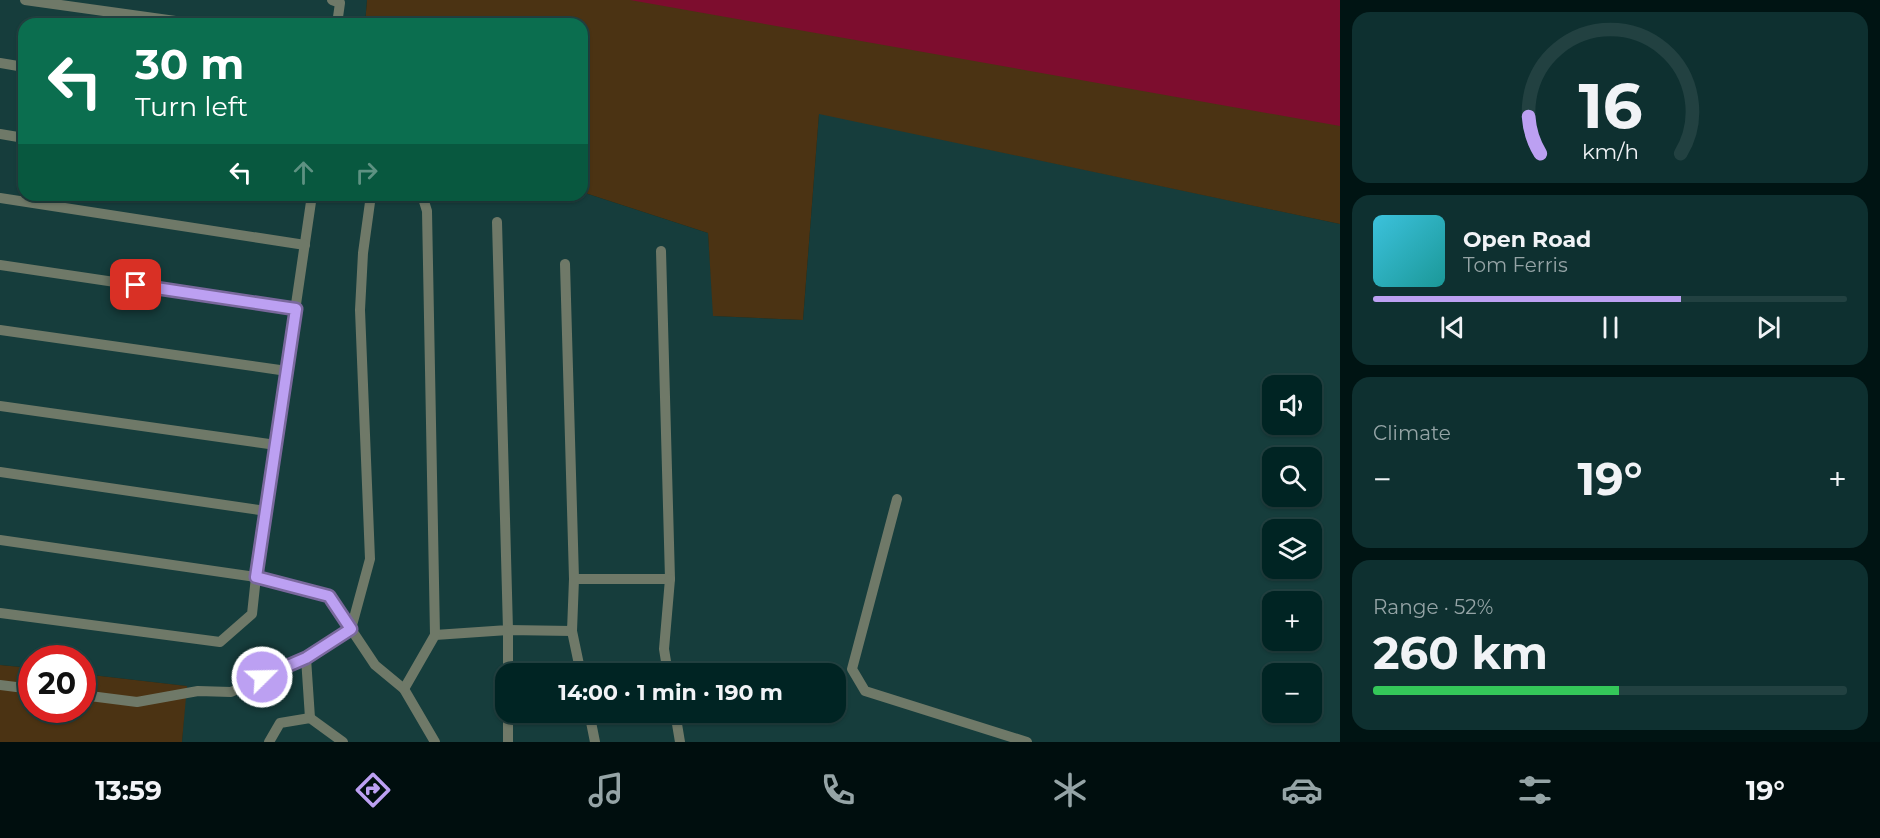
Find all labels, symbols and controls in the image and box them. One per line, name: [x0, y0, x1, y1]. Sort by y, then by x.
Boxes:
text: 30 m: [135, 38, 244, 90]
icon: left: [36, 42, 114, 120]
text: 16: [1578, 68, 1642, 144]
text: Turn left: [135, 90, 248, 123]
text: km/h: [1581, 139, 1639, 165]
icon: left: [224, 156, 257, 189]
icon: ahead: [287, 156, 320, 189]
icon: right: [350, 156, 383, 189]
text: Open Road: [1463, 226, 1591, 253]
text: Tom Ferris: [1463, 253, 1568, 277]
pin: [110, 259, 161, 310]
icon: arrive: [119, 268, 152, 301]
icon: previous: [1436, 311, 1469, 344]
icon: pause: [1594, 311, 1627, 344]
icon: next: [1752, 311, 1785, 344]
map controls: [1262, 375, 1322, 723]
button: sound: [1262, 375, 1322, 435]
text: Climate: [1373, 421, 1451, 445]
button: search: [1262, 447, 1322, 507]
text: 19°: [1577, 451, 1643, 506]
text: −: [1373, 459, 1392, 499]
text: +: [1828, 459, 1847, 499]
button: layers: [1262, 519, 1322, 579]
button: +: [1262, 591, 1322, 651]
text: Range · 52%: [1373, 595, 1493, 619]
text: 260 km: [1373, 625, 1548, 680]
speed limit sign: 20: [18, 645, 96, 723]
position arrow: [230, 645, 294, 709]
button: −: [1262, 663, 1322, 723]
text: 14:00 · 1 min · 190 m: [558, 679, 783, 706]
icon: directions: [352, 769, 394, 811]
icon: music: [585, 769, 627, 811]
icon: phone: [817, 769, 859, 811]
icon: climate: [1049, 769, 1091, 811]
icon: car: [1281, 769, 1323, 811]
icon: filters: [1514, 769, 1556, 811]
text: 13:59: [95, 774, 162, 807]
text: 19°: [1746, 774, 1785, 807]

